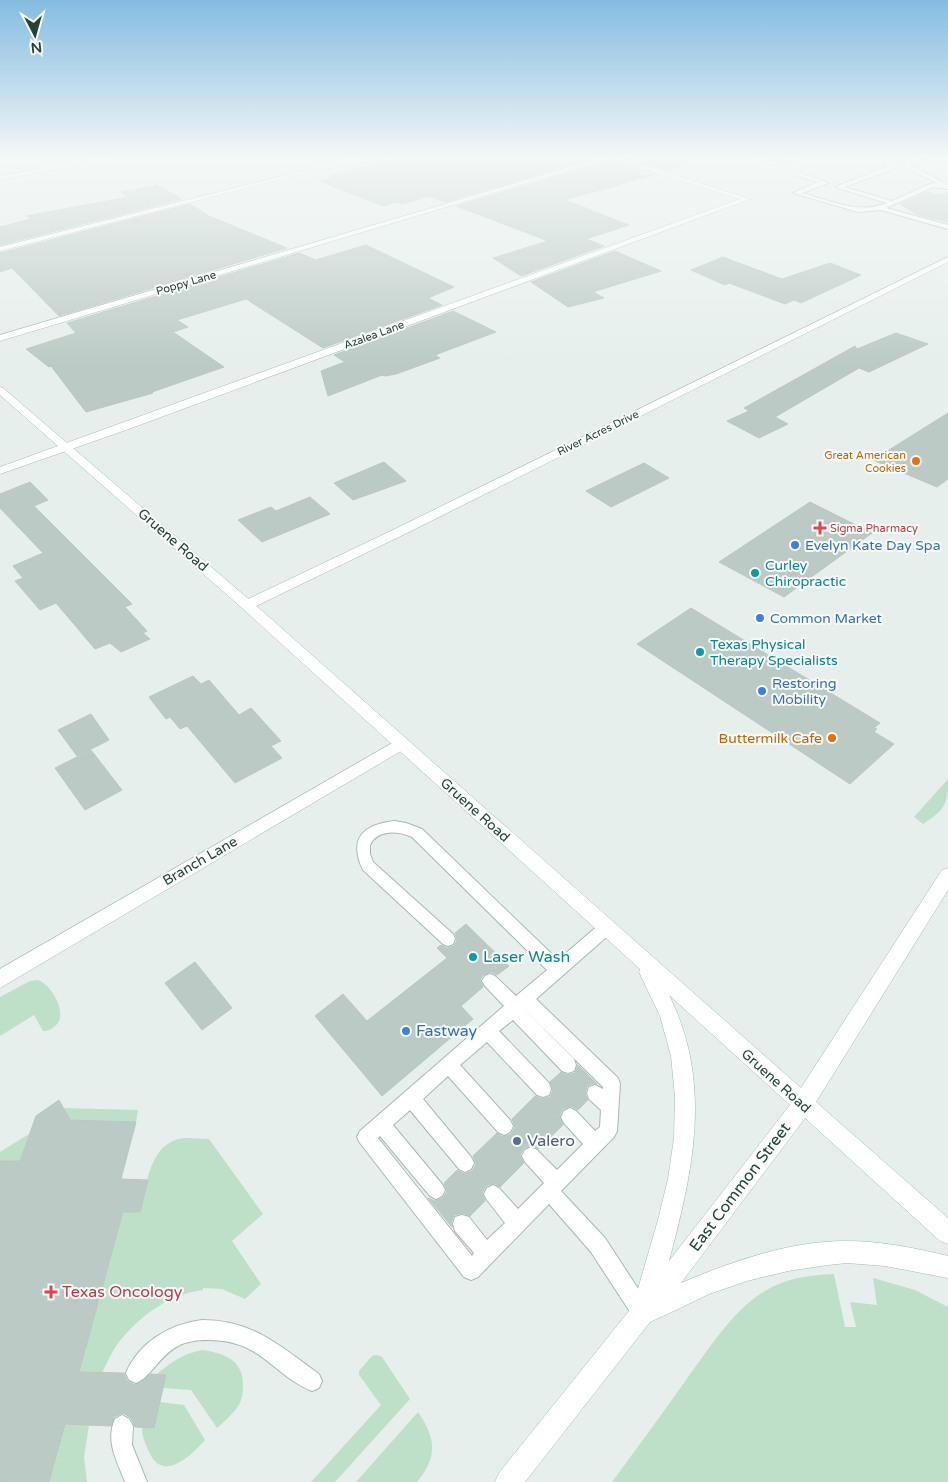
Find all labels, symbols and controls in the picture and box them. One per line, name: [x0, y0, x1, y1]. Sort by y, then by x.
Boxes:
north arrow: [10, 10, 60, 60]
text: N: [30, 38, 43, 56]
street label: Poppy Lane: [154, 268, 218, 298]
street label: Azalea Lane: [342, 318, 406, 352]
street label: River Acres Drive: [555, 408, 641, 458]
place label: Great American Cookies: [824, 449, 906, 475]
marker: Great American Cookies: [910, 455, 922, 467]
street label: Gruene Road: [134, 505, 212, 575]
marker: Sigma Pharmacy: [814, 522, 826, 534]
place label: Sigma Pharmacy: [830, 522, 918, 535]
place label: Evelyn Kate Day Spa: [805, 537, 941, 554]
marker: Evelyn Kate Day Spa: [789, 539, 801, 551]
place label: Curley Chiropractic: [765, 557, 846, 590]
marker: Curley Chiropractic: [749, 567, 761, 579]
place label: Common Market: [770, 610, 883, 627]
marker: Common Market: [754, 612, 766, 624]
place label: Texas Physical Therapy Specialists: [710, 636, 838, 669]
marker: Texas Physical Therapy Specialists: [694, 646, 706, 658]
place label: Restoring Mobility: [772, 675, 837, 708]
marker: Restoring Mobility: [756, 685, 768, 697]
place label: Buttermilk Cafe: [719, 730, 822, 747]
marker: Buttermilk Cafe: [826, 732, 838, 744]
street label: Gruene Road: [437, 774, 513, 846]
street label: Branch Lane: [160, 833, 240, 889]
place label: Laser Wash: [483, 947, 570, 967]
marker: Laser Wash: [467, 951, 479, 963]
place label: Fastway: [416, 1021, 478, 1041]
marker: Fastway: [400, 1025, 412, 1037]
street label: Gruene Road: [738, 1045, 814, 1117]
street label: East Common Street: [685, 1119, 795, 1255]
place label: Valero: [527, 1131, 575, 1151]
marker: Valero: [511, 1135, 523, 1147]
place label: Texas Oncology: [62, 1282, 183, 1302]
marker: Texas Oncology: [44, 1285, 58, 1299]

